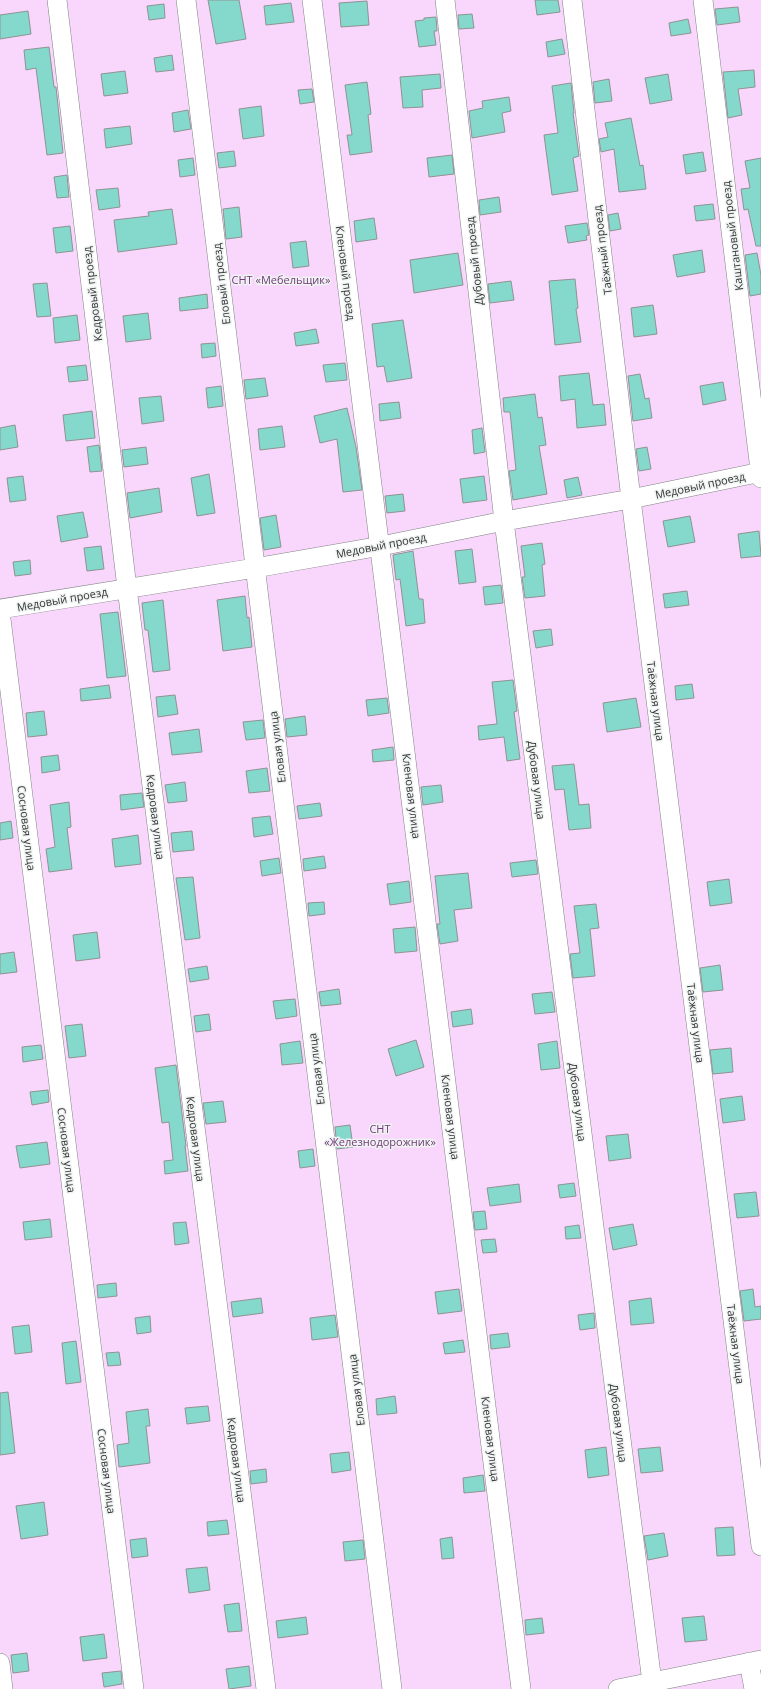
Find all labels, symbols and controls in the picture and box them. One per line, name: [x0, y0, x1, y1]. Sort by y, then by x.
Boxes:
street label: Каштановый проезд: [718, 180, 746, 292]
street label: Таёжный проезд: [589, 204, 615, 295]
street label: Дубовый проезд: [462, 215, 486, 306]
street label: Кленовый проезд: [333, 225, 359, 322]
street label: Еловый проезд: [208, 242, 233, 325]
street label: Кедровый проезд: [79, 245, 105, 342]
park label: СНТ «Мебельщик»: [232, 272, 331, 287]
street label: Медовый проезд: [654, 468, 747, 502]
street label: Медовый проезд: [335, 529, 428, 561]
street label: Медовый проезд: [16, 584, 109, 614]
street label: Таёжная улица: [644, 660, 668, 742]
street label: Еловая улица: [265, 710, 289, 784]
street label: Дубовая улица: [525, 740, 549, 820]
street label: Кленовая улица: [399, 752, 425, 840]
street label: Кедровая улица: [143, 774, 169, 860]
street label: Сосновая улица: [14, 785, 40, 871]
street label: Таёжная улица: [684, 982, 708, 1064]
street label: Еловая улица: [304, 1032, 328, 1106]
street label: Дубовая улица: [566, 1062, 590, 1142]
street label: Кленовая улица: [438, 1073, 464, 1161]
street label: Кедровая улица: [183, 1096, 209, 1182]
street label: Сосновая улица: [54, 1107, 80, 1193]
park label: СНТ «Железнодорожник»: [324, 1121, 436, 1149]
street label: Таёжная улица: [724, 1303, 748, 1385]
street label: Еловая улица: [344, 1353, 368, 1427]
street label: Дубовая улица: [607, 1383, 631, 1463]
street label: Кленовая улица: [478, 1395, 504, 1483]
street label: Кедровая улица: [224, 1417, 250, 1503]
street label: Сосновая улица: [94, 1428, 120, 1514]

